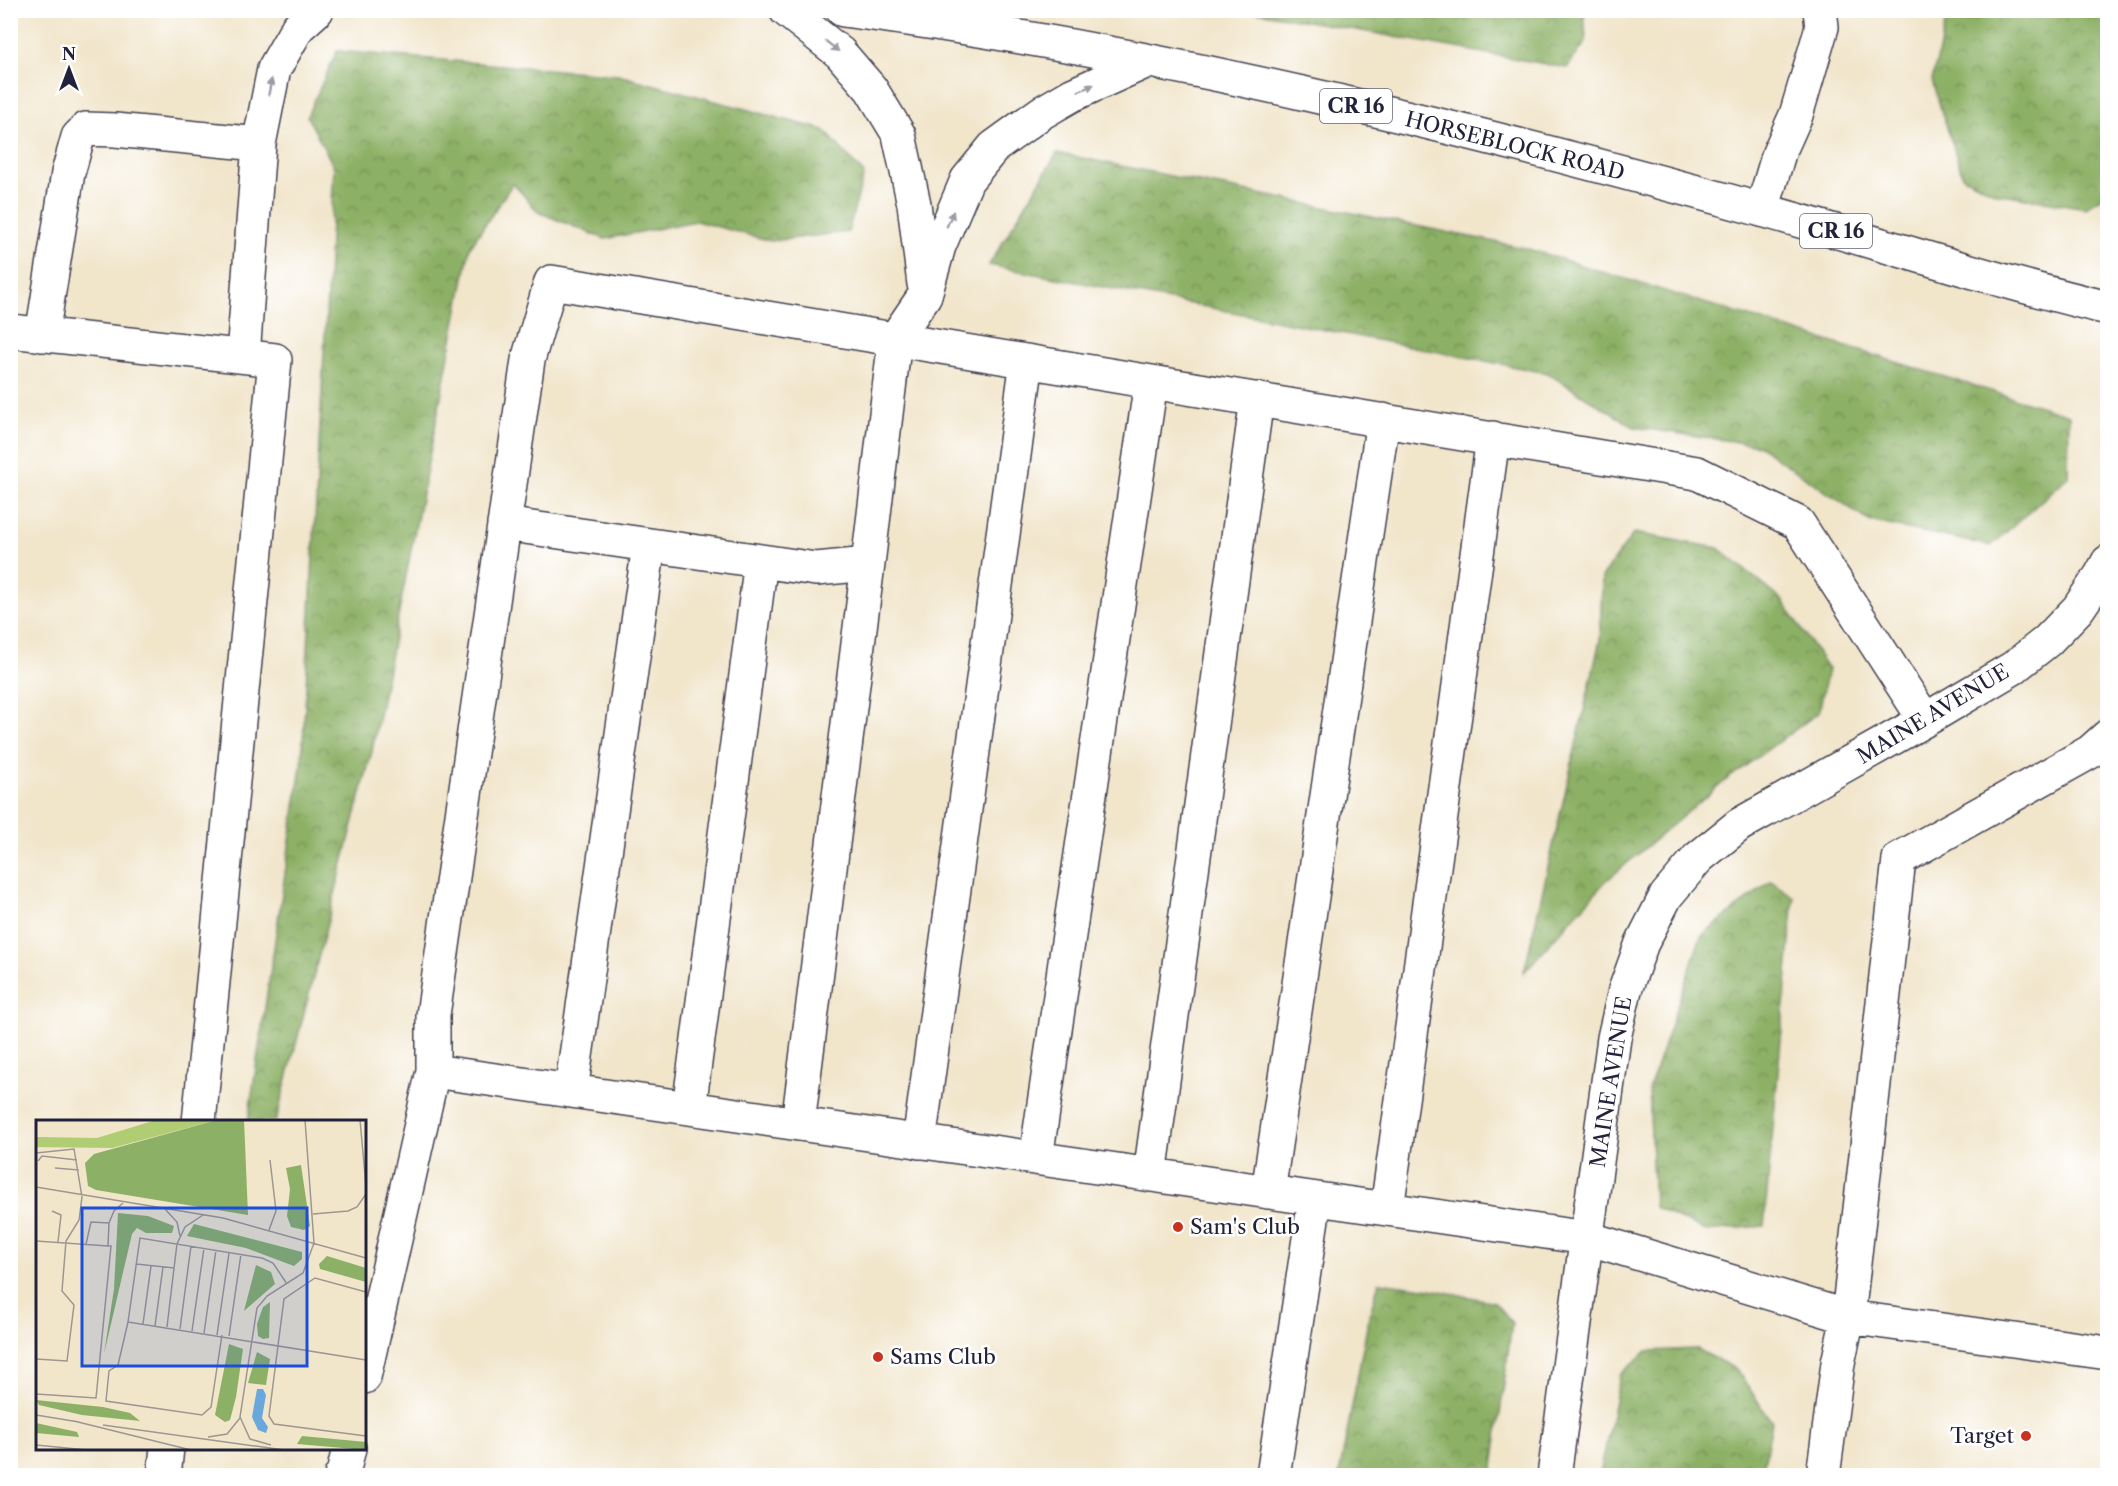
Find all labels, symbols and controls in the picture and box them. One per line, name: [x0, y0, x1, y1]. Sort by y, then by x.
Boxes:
north arrow: [39, 39, 99, 99]
one-way arrow: [825, 40, 840, 52]
text: N: [62, 44, 76, 64]
one-way arrow: [266, 77, 275, 96]
one-way arrow: [1078, 84, 1095, 93]
road number: CR 16: [1320, 89, 1392, 123]
street label: HORSEBLOCK ROAD: [1403, 106, 1627, 185]
one-way arrow: [945, 210, 955, 228]
road number: CR 16: [1800, 214, 1872, 248]
street label: MAINE AVENUE: [1852, 658, 2013, 769]
street label: MAINE AVENUE: [1585, 995, 1636, 1169]
inset map: [36, 1120, 366, 1450]
place label: Sam's Club: [1190, 1214, 1300, 1239]
marker: Sam's Club: [1171, 1220, 1185, 1234]
place label: Sams Club: [890, 1344, 996, 1369]
marker: Sams Club: [871, 1350, 885, 1364]
place label: Target: [1950, 1423, 2015, 1448]
marker: Target: [2019, 1429, 2033, 1443]

